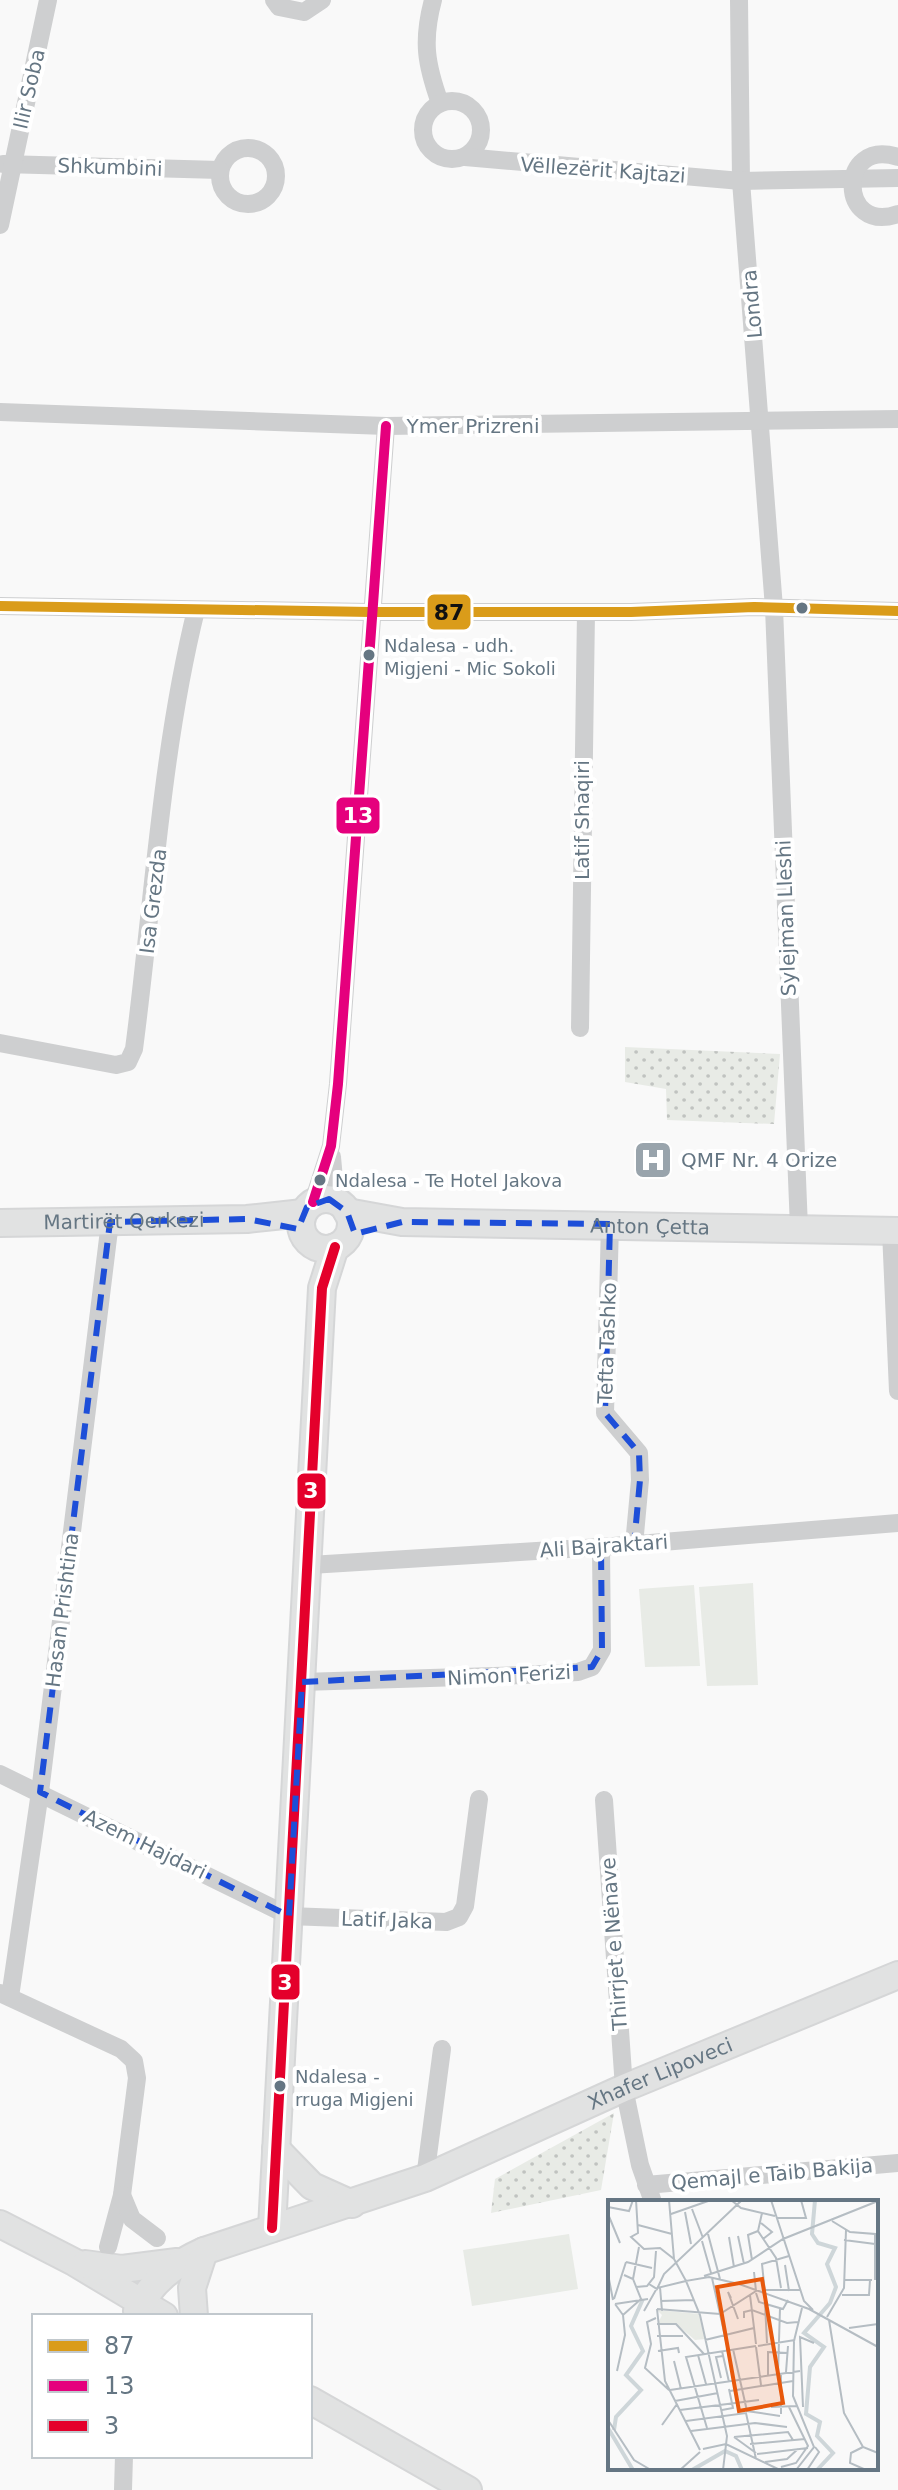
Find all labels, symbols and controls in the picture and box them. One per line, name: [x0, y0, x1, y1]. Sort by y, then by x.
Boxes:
street label: Ilir Soba: [8, 47, 50, 131]
street label: Vëllezërit Kajtazi: [520, 152, 686, 188]
street label: Shkumbini: [57, 153, 163, 181]
street label: Londra: [737, 269, 767, 339]
street label: Ymer Prizreni: [406, 414, 539, 438]
line badge: 87: [426, 593, 472, 631]
text: 87: [434, 600, 464, 625]
unlabelled marker: [794, 600, 810, 616]
place label: Ndalesa - udh. Migjeni - Mic Sokoli: [384, 635, 556, 679]
marker: Ndalesa - udh. Migjeni - Mic Sokoli: [361, 647, 377, 663]
street label: Latif Shaqiri: [570, 760, 594, 880]
line badge: 13: [335, 796, 381, 835]
text: 13: [343, 803, 373, 828]
street label: Sylejman Lleshi: [771, 839, 801, 997]
street label: Isa Grezda: [135, 847, 171, 955]
hospital icon: QMF Nr. 4 Orize: [632, 1139, 674, 1181]
place label: QMF Nr. 4 Orize: [681, 1148, 837, 1172]
place label: Ndalesa - Te Hotel Jakova: [335, 1170, 562, 1191]
marker: Ndalesa - Te Hotel Jakova: [312, 1172, 328, 1188]
street label: Martirët Qerkezi: [43, 1208, 205, 1234]
street label: Anton Çetta: [590, 1213, 710, 1240]
street label: Tefta Tashko: [593, 1282, 621, 1405]
line badge: 3: [296, 1472, 327, 1510]
text: 3: [303, 1478, 319, 1503]
street label: Ali Bajraktari: [539, 1530, 669, 1562]
street label: Hasan Prishtina: [41, 1531, 83, 1689]
street label: Nimon Ferizi: [447, 1660, 571, 1690]
street label: Azem Hajdari: [80, 1804, 210, 1884]
street label: Thirrjet e Nënave: [596, 1857, 632, 2032]
street label: Latif Jaka: [341, 1906, 433, 1934]
line badge: 3: [270, 1963, 301, 2001]
text: 3: [277, 1970, 293, 1995]
street label: Xhafer Lipoveci: [584, 2033, 736, 2115]
place label: Ndalesa - rruga Migjeni: [295, 2066, 414, 2110]
marker: Ndalesa - rruga Migjeni: [272, 2078, 288, 2094]
street label: Qemajl e Taib Bakija: [670, 2153, 874, 2195]
inset map: [608, 2200, 878, 2470]
legend: [32, 2314, 312, 2458]
text: 87: [104, 2332, 135, 2360]
text: 13: [104, 2372, 135, 2400]
text: 3: [104, 2412, 119, 2440]

